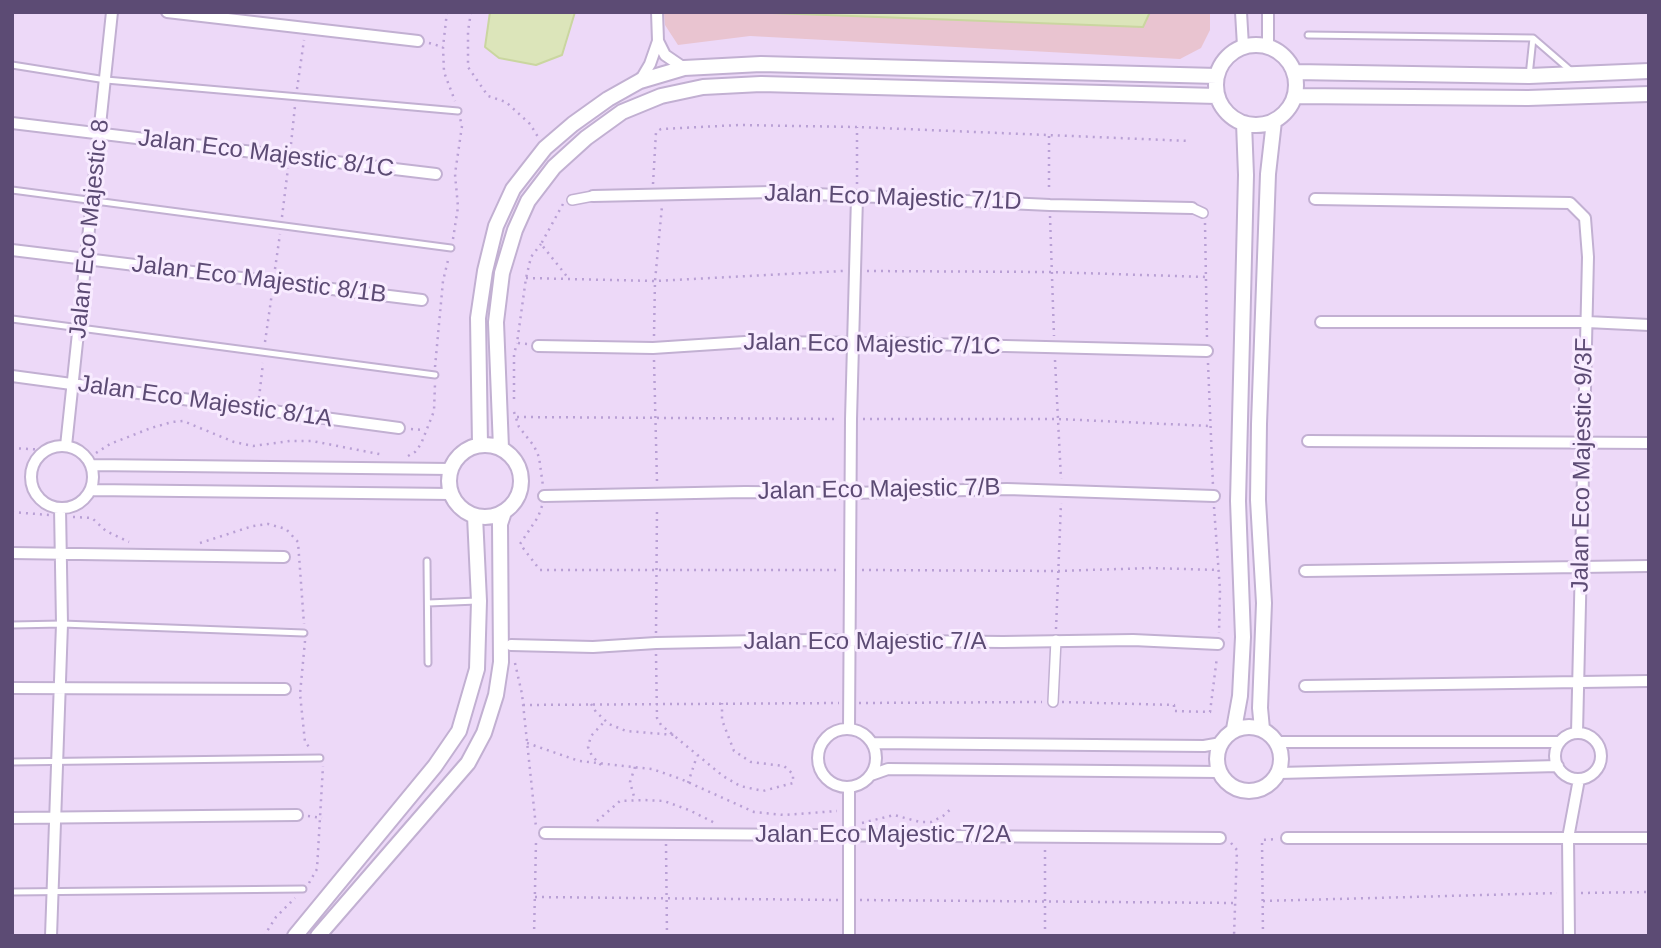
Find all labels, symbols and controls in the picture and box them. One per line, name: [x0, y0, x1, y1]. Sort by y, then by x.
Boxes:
street label: Jalan Eco Majestic 8: [64, 118, 116, 340]
street label: Jalan Eco Majestic 8/1C: [136, 124, 396, 184]
street label: Jalan Eco Majestic 7/1D: [764, 179, 1022, 217]
street label: Jalan Eco Majestic 8/1B: [130, 250, 388, 310]
street label: Jalan Eco Majestic 7/1C: [743, 328, 1001, 362]
street label: Jalan Eco Majestic 9/3F: [1566, 337, 1600, 593]
street label: Jalan Eco Majestic 8/1A: [76, 370, 334, 434]
street label: Jalan Eco Majestic 7/B: [757, 473, 1001, 507]
street label: Jalan Eco Majestic 7/A: [744, 628, 986, 656]
street label: Jalan Eco Majestic 7/2A: [755, 821, 1011, 849]

